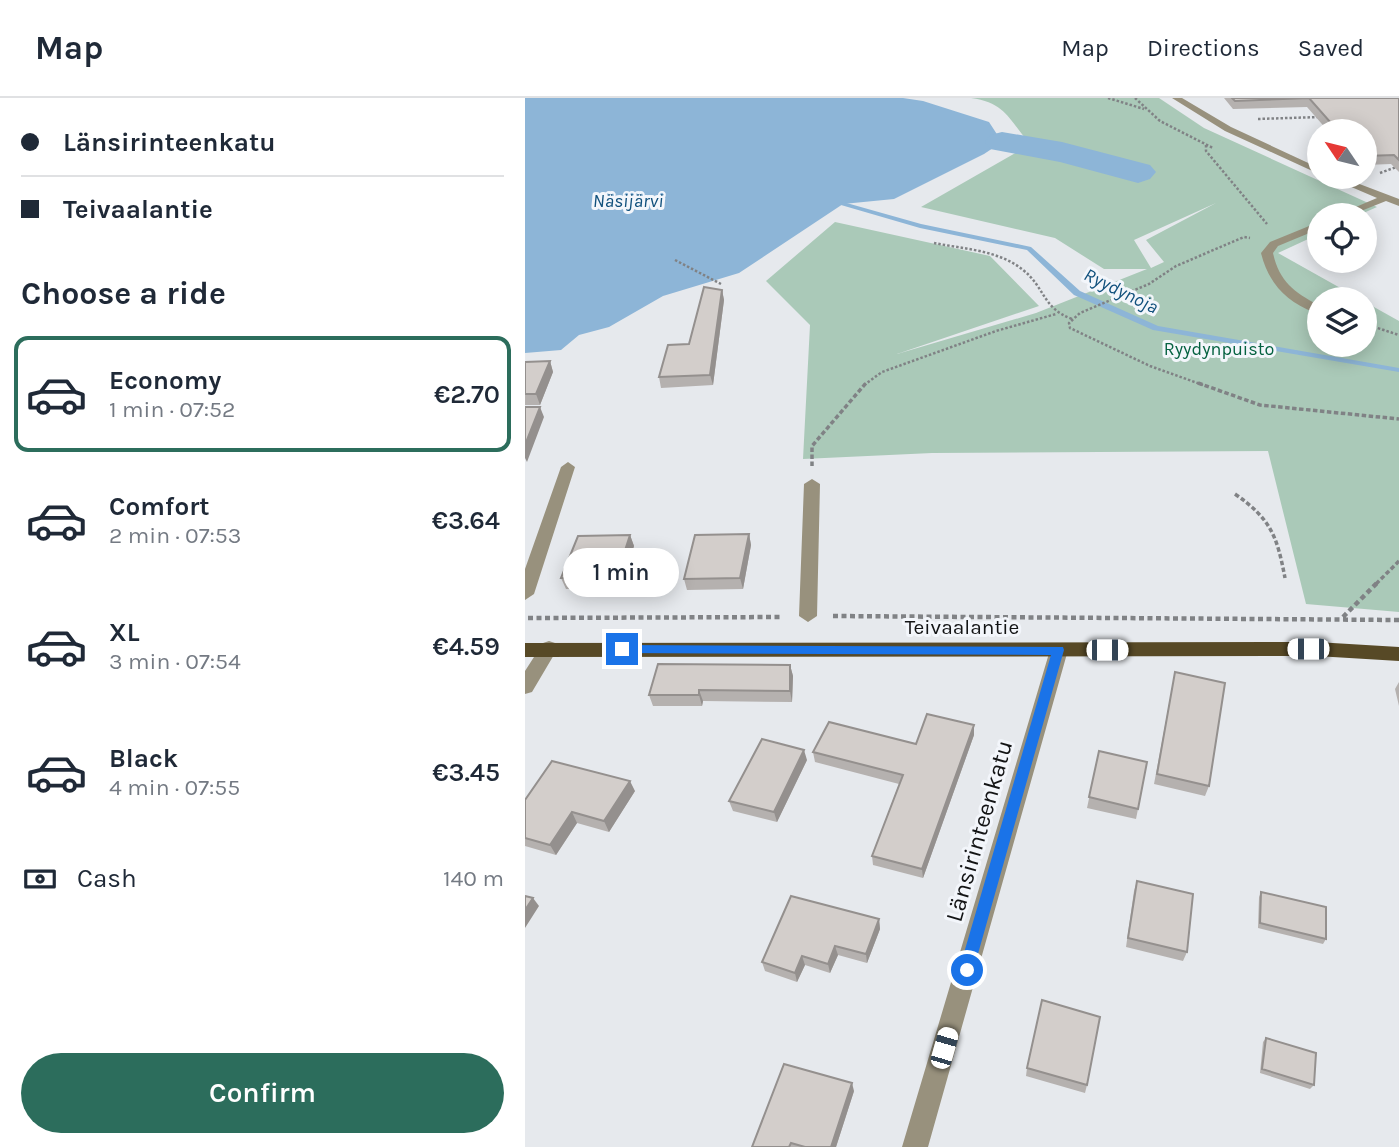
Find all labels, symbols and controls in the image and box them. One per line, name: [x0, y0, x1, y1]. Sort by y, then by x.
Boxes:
text: Map: [35, 29, 103, 67]
text: Map: [1061, 34, 1109, 62]
text: Directions: [1147, 34, 1260, 62]
text: Saved: [1298, 34, 1364, 62]
north arrow: [1307, 119, 1377, 189]
map controls: [1307, 119, 1377, 357]
text: Länsirinteenkatu: [63, 127, 276, 158]
water label: Näsijärvi: [593, 190, 663, 212]
text: Teivaalantie: [63, 194, 213, 225]
button: locate: [1307, 203, 1377, 273]
water label: Ryydynoja: [1080, 264, 1162, 318]
text: Choose a ride: [21, 275, 226, 312]
button: layers: [1307, 287, 1377, 357]
park label: Ryydynpuisto: [1164, 338, 1274, 360]
icon: car: [25, 363, 88, 426]
text: Economy: [109, 365, 221, 396]
text: €2.70: [434, 379, 500, 410]
text: 1 min · 07:52: [109, 396, 235, 423]
icon: car: [25, 489, 88, 552]
text: Comfort: [109, 491, 210, 522]
text: €3.64: [432, 505, 500, 536]
text: 2 min · 07:53: [109, 522, 241, 549]
callout: 1 min: [564, 547, 680, 596]
text: 1 min: [592, 559, 650, 586]
icon: car: [25, 615, 88, 678]
street label: Teivaalantie: [905, 615, 1019, 639]
text: XL: [109, 617, 140, 648]
text: €4.59: [432, 631, 500, 662]
route end: [606, 633, 638, 665]
car: [1288, 639, 1330, 660]
car: [1087, 640, 1129, 661]
text: 3 min · 07:54: [109, 648, 241, 675]
street label: Länsirinteenkatu: [940, 737, 1018, 925]
icon: car: [25, 741, 88, 804]
text: Black: [109, 743, 178, 774]
text: €3.45: [432, 757, 500, 788]
text: 4 min · 07:55: [109, 774, 240, 801]
icon: cash: [21, 860, 59, 898]
text: Cash: [77, 863, 137, 894]
text: 140 m: [443, 865, 504, 892]
route start: [951, 954, 983, 986]
car: [929, 1025, 960, 1071]
button: Confirm: [21, 1053, 504, 1133]

